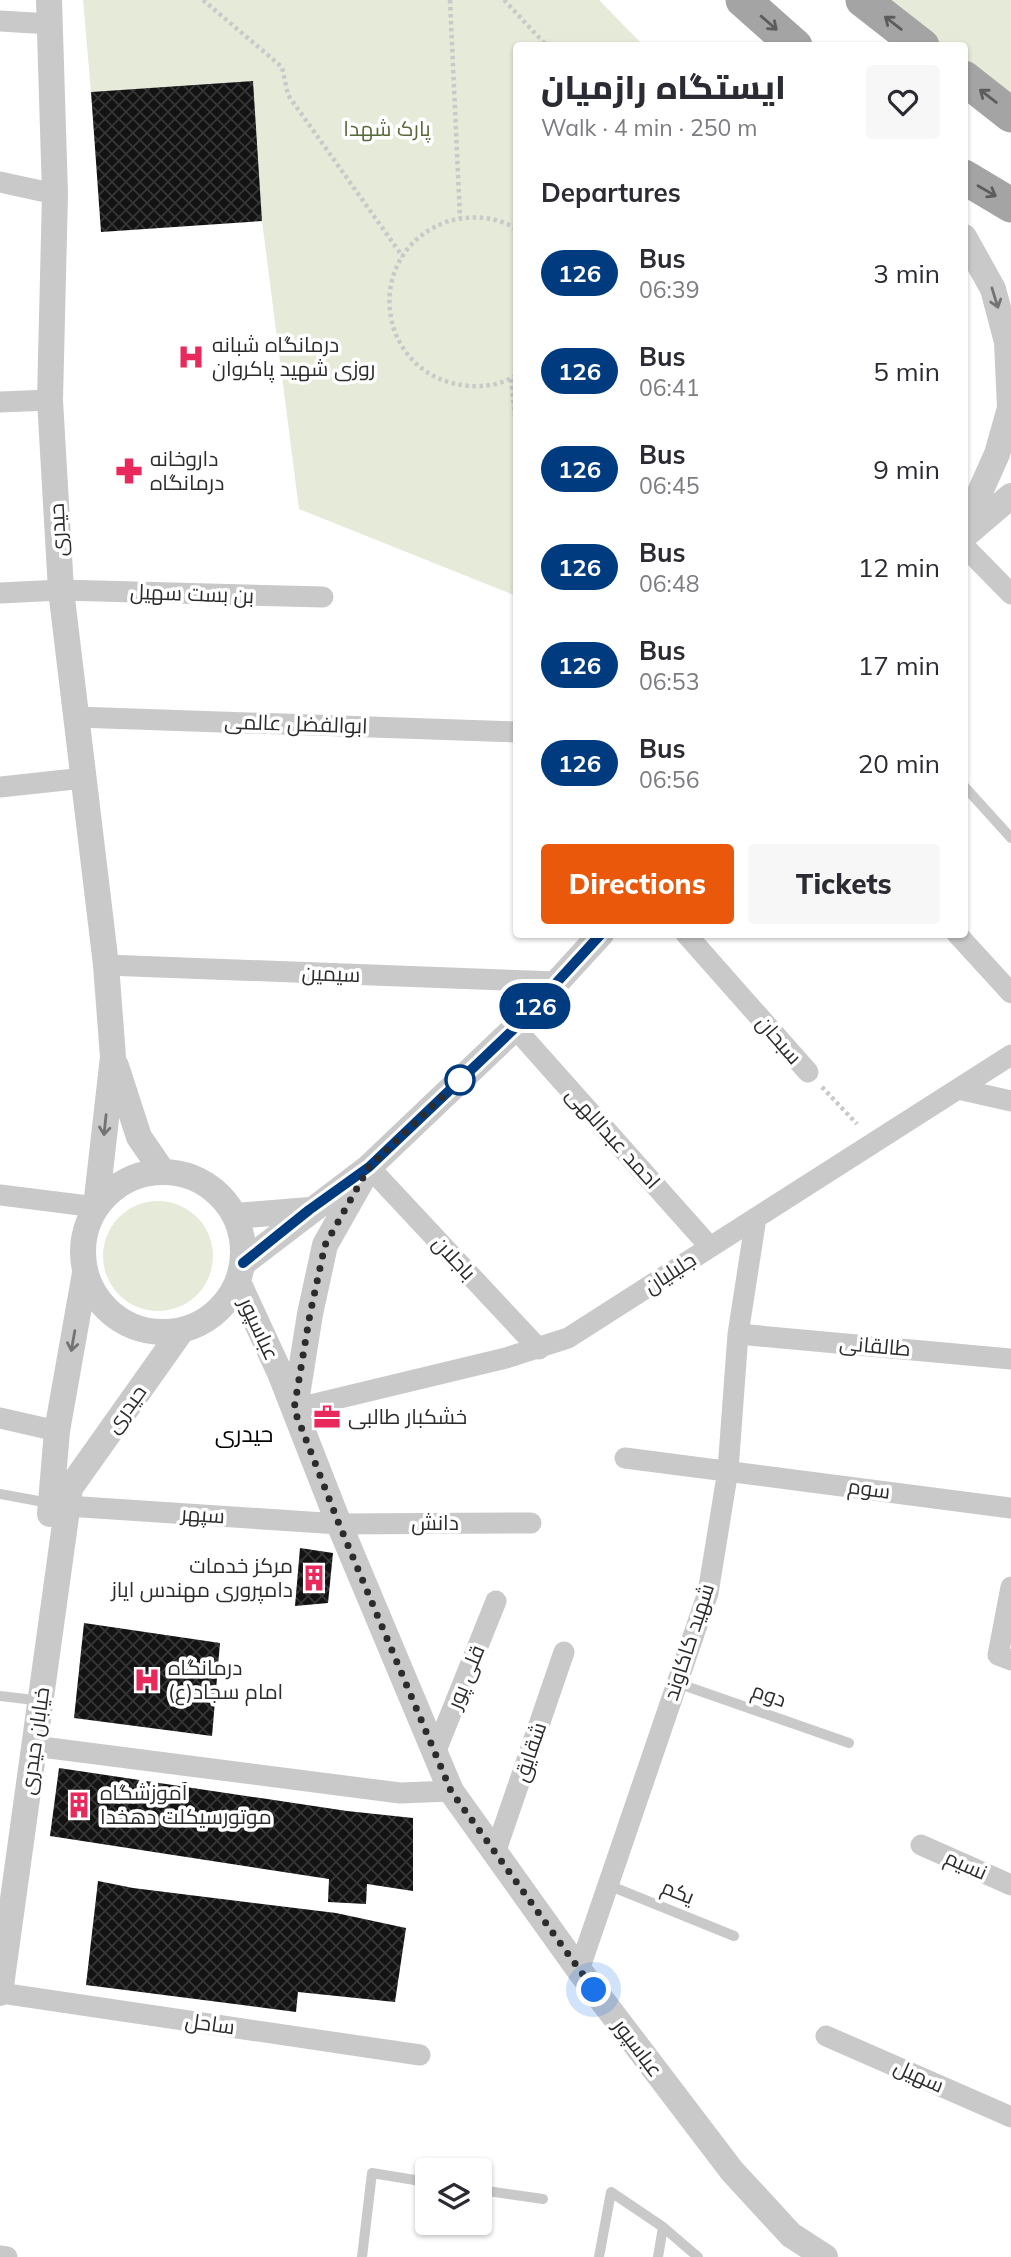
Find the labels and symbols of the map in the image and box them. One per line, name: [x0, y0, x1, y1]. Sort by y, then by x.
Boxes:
one-way arrow: [759, 15, 777, 31]
one-way arrow: [884, 15, 902, 30]
one-way arrow: [979, 89, 997, 104]
park label: پارک شهدا: [343, 115, 431, 143]
one-way arrow: [977, 184, 997, 198]
one-way arrow: [989, 287, 1002, 309]
place label: درمانگاه شبانه روزی شهید پاکروان: [212, 331, 375, 383]
hospital icon: درمانگاه شبانه روزی شهید پاکروان: [176, 342, 206, 372]
place label: داروخانه درمانگاه: [150, 445, 224, 495]
pharmacy icon: داروخانه درمانگاه: [114, 456, 144, 486]
street label: حیدری: [43, 503, 72, 557]
street label: بن بست سهیل: [130, 578, 255, 609]
street label: ابوالفضل عالمی: [224, 708, 368, 739]
street label: سیمین: [301, 959, 361, 988]
line badge: 126: [495, 983, 575, 1029]
street label: سبحان: [751, 1010, 808, 1070]
unlabelled marker: [445, 1065, 475, 1095]
street label: احمد عبداللهی: [560, 1081, 666, 1194]
one-way arrow: [99, 1113, 112, 1136]
street label: باجلان: [427, 1230, 482, 1286]
street label: جلیلیان: [638, 1246, 701, 1299]
street label: عباسپور: [233, 1292, 286, 1364]
one-way arrow: [66, 1329, 79, 1352]
street label: طالقانی: [838, 1329, 912, 1362]
street label: حیدری: [99, 1379, 152, 1438]
office icon: خشکبار طالبی: [312, 1402, 342, 1432]
place label: خشکبار طالبی: [348, 1403, 467, 1430]
district label: حیدری: [215, 1419, 273, 1448]
street label: سوم: [846, 1472, 892, 1506]
street label: سپهر: [179, 1499, 226, 1529]
street label: دانش: [411, 1509, 459, 1536]
place label: مرکز خدمات دامپروری مهندس ایاز: [110, 1552, 293, 1604]
building icon: مرکز خدمات دامپروری مهندس ایاز: [299, 1563, 329, 1593]
street label: شهید کاکاوند: [657, 1580, 720, 1704]
street label: قلی پور: [440, 1641, 491, 1714]
place label: درمانگاه امام سجاد(ع): [168, 1654, 283, 1706]
hospital icon: درمانگاه امام سجاد(ع): [132, 1665, 162, 1695]
street label: دوم: [748, 1676, 790, 1714]
street label: خیابان حیدری: [14, 1685, 55, 1797]
street label: شقایق: [507, 1718, 552, 1785]
place label: آموزشگاه موتورسیکلت دهخدا: [100, 1779, 272, 1829]
building icon: آموزشگاه موتورسیکلت دهخدا: [64, 1790, 94, 1820]
street label: نسیم: [940, 1843, 992, 1887]
street label: یکم: [657, 1873, 699, 1911]
your location: [576, 1972, 611, 2007]
street label: ساحل: [183, 2007, 237, 2040]
street label: عباسپور: [607, 2012, 669, 2082]
street label: سهیل: [890, 2053, 948, 2098]

